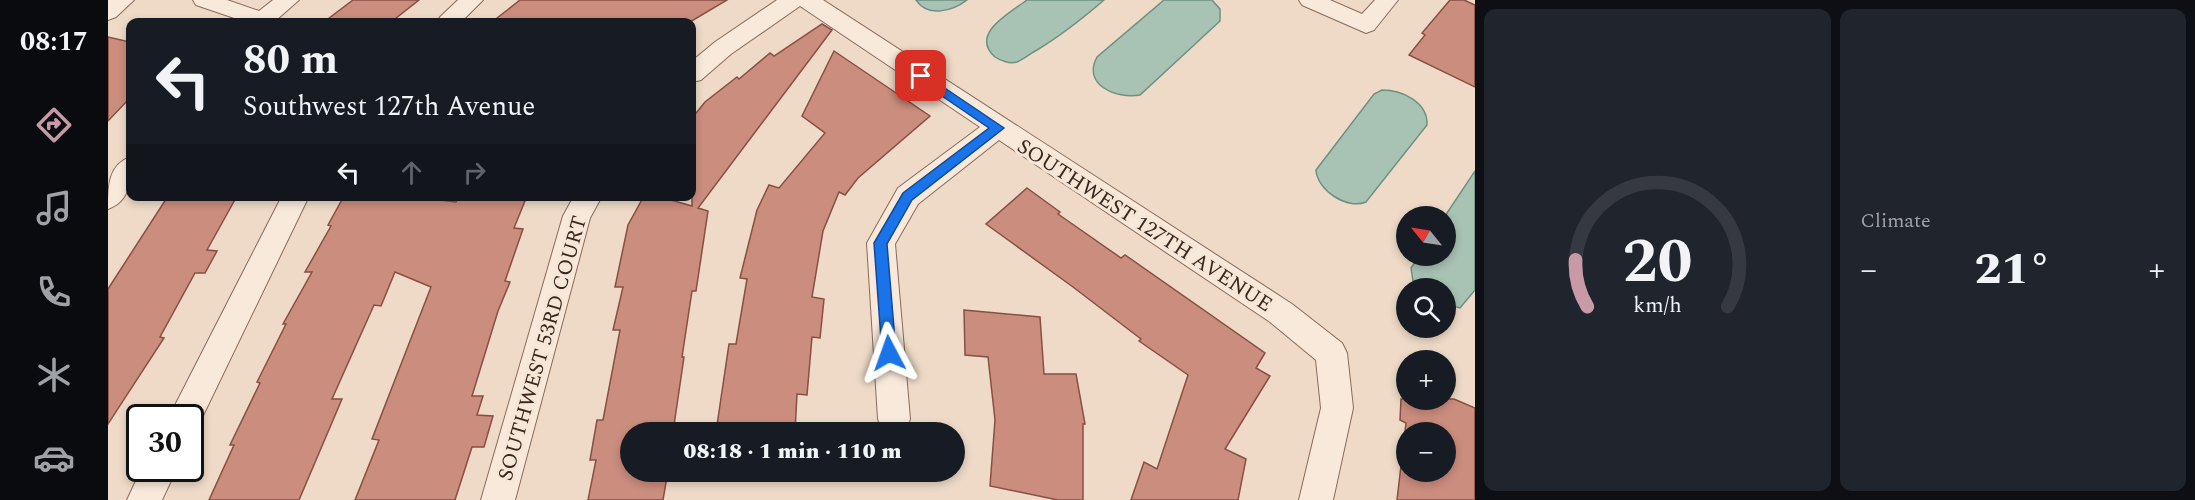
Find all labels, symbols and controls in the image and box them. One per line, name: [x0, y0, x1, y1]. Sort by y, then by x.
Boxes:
text: 08:17: [20, 21, 88, 63]
text: 80 m: [243, 29, 338, 92]
icon: left: [144, 42, 222, 120]
pin: [895, 50, 946, 101]
icon: arrive: [904, 59, 937, 92]
text: Southwest 127th Avenue: [243, 86, 535, 128]
icon: directions: [33, 104, 75, 146]
street label: SOUTHWEST 127TH AVENUE: [1010, 131, 1279, 321]
icon: left: [332, 156, 365, 189]
icon: ahead: [395, 156, 428, 189]
icon: right: [458, 156, 491, 189]
icon: music: [33, 187, 75, 229]
north arrow: [1396, 206, 1456, 266]
map controls: [1396, 206, 1456, 482]
text: Climate: [1861, 206, 1931, 236]
street label: SOUTHWEST 53RD COURT: [490, 212, 596, 484]
text: 20: [1622, 215, 1692, 310]
text: 21°: [1974, 235, 2051, 304]
text: −: [1861, 245, 1877, 295]
text: +: [2148, 245, 2165, 295]
icon: phone: [33, 271, 75, 313]
button: search: [1396, 278, 1456, 338]
text: km/h: [1633, 289, 1681, 322]
position arrow: [857, 321, 921, 385]
button: +: [1396, 350, 1456, 410]
icon: climate: [33, 354, 75, 396]
speed limit sign: 30: [126, 404, 204, 482]
button: −: [1396, 422, 1456, 482]
text: 08:18 · 1 min · 110 m: [683, 435, 902, 468]
icon: car: [33, 437, 75, 479]

